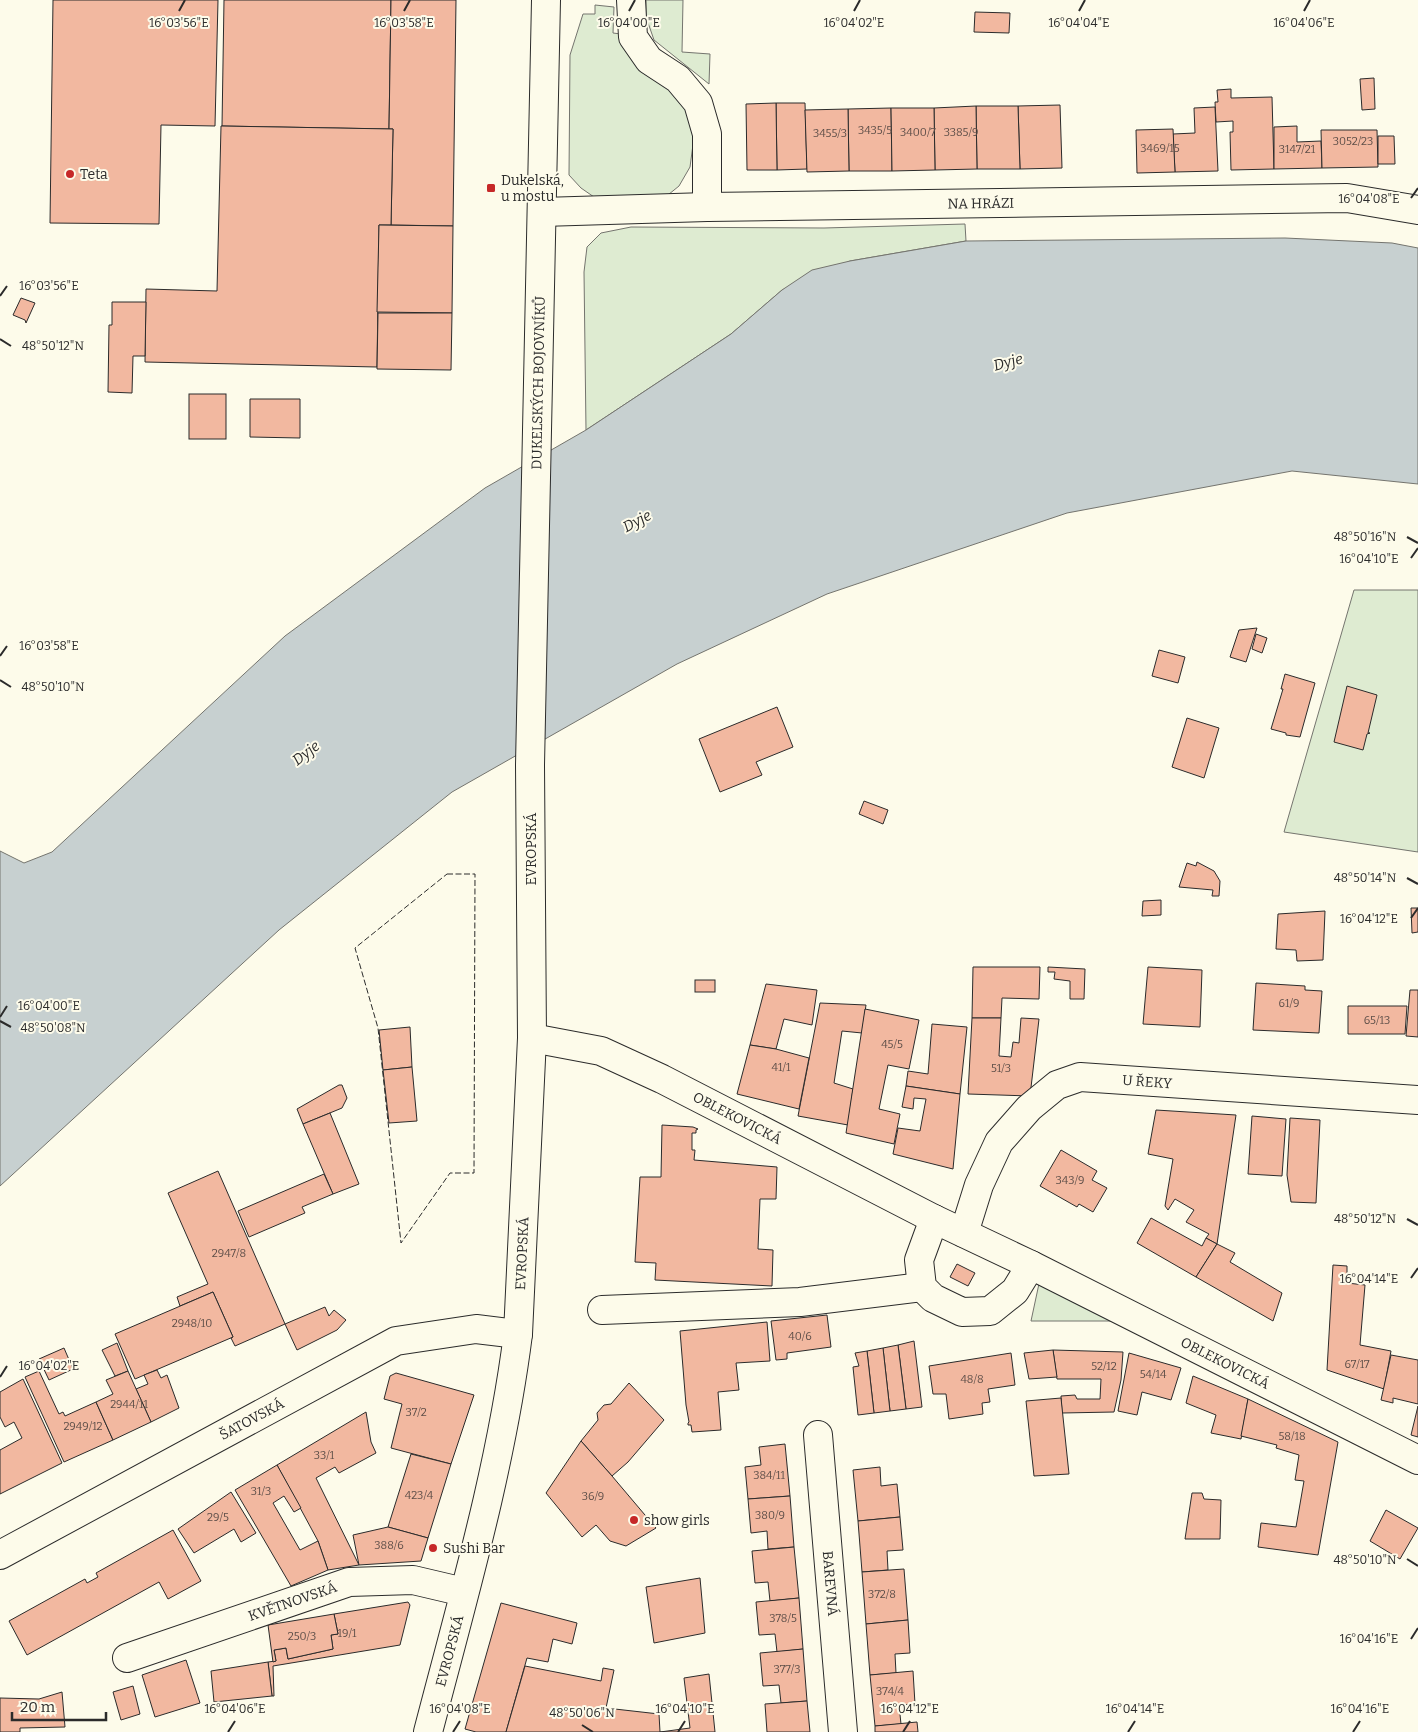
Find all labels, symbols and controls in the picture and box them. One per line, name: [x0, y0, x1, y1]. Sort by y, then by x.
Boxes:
text: 16°03'56"E: [149, 16, 209, 30]
text: 16°03'58"E: [374, 16, 434, 30]
text: 16°04'00"E: [598, 16, 660, 30]
text: 16°04'02"E: [824, 16, 884, 30]
text: 16°04'04"E: [1048, 16, 1110, 30]
text: 16°04'06"E: [1273, 16, 1335, 30]
house number: 3435/5: [858, 124, 892, 137]
house number: 3400/7: [900, 126, 936, 139]
house number: 3385/9: [944, 126, 978, 139]
house number: 3455/3: [813, 127, 847, 140]
house number: 3052/23: [1333, 135, 1373, 148]
house number: 3469/15: [1140, 142, 1180, 155]
house number: 3147/21: [1279, 143, 1316, 156]
place label: Teta: [80, 166, 108, 183]
marker: Teta: [64, 168, 76, 180]
place label: Dukelská, u mostu: [501, 172, 564, 205]
marker: Dukelská, u mostu: [485, 182, 497, 194]
text: 16°04'08"E: [1338, 192, 1400, 206]
street label: NA HRÁZI: [947, 193, 1014, 212]
text: 16°03'56"E: [19, 279, 79, 293]
street label: DUKELSKÝCH BOJOVNÍKŮ: [528, 295, 548, 470]
text: 48°50'12"N: [22, 339, 84, 353]
water label: Dyje: [991, 349, 1025, 375]
water label: Dyje: [620, 506, 655, 536]
text: 48°50'16"N: [1334, 530, 1397, 544]
text: 16°04'10"E: [1340, 552, 1399, 566]
text: 16°03'58"E: [19, 639, 79, 653]
text: 48°50'10"N: [21, 680, 85, 694]
water label: Dyje: [289, 736, 324, 769]
street label: EVROPSKÁ: [522, 812, 540, 886]
text: 48°50'14"N: [1334, 871, 1397, 885]
text: 16°04'12"E: [1340, 912, 1398, 926]
house number: 61/9: [1279, 997, 1299, 1010]
text: 16°04'00"E: [18, 999, 80, 1013]
house number: 65/13: [1364, 1014, 1390, 1027]
text: 48°50'08"N: [20, 1021, 86, 1035]
house number: 45/5: [881, 1038, 903, 1051]
house number: 41/1: [772, 1061, 791, 1074]
house number: 51/3: [991, 1062, 1011, 1075]
street label: U ŘEKY: [1122, 1071, 1173, 1092]
street label: OBLEKOVICKÁ: [690, 1088, 785, 1148]
house number: 343/9: [1056, 1174, 1084, 1187]
text: 48°50'12"N: [1334, 1212, 1396, 1226]
street label: EVROPSKÁ: [512, 1216, 532, 1290]
house number: 2947/8: [212, 1247, 246, 1260]
text: 16°04'14"E: [1340, 1272, 1398, 1286]
house number: 2948/10: [172, 1317, 212, 1330]
house number: 40/6: [788, 1330, 812, 1343]
street label: OBLEKOVICKÁ: [1178, 1333, 1273, 1392]
house number: 67/17: [1344, 1358, 1370, 1371]
text: 16°04'02"E: [19, 1359, 79, 1373]
house number: 52/12: [1091, 1360, 1117, 1373]
house number: 54/14: [1140, 1368, 1167, 1381]
house number: 48/8: [960, 1373, 984, 1386]
street label: ŠATOVSKÁ: [216, 1394, 287, 1443]
house number: 2944/11: [110, 1398, 148, 1411]
house number: 37/2: [405, 1406, 427, 1419]
house number: 2949/12: [63, 1420, 103, 1433]
house number: 58/18: [1278, 1430, 1306, 1443]
house number: 33/1: [314, 1449, 335, 1462]
house number: 384/11: [753, 1469, 785, 1482]
house number: 31/3: [251, 1485, 271, 1498]
house number: 423/4: [405, 1489, 434, 1502]
house number: 36/9: [582, 1490, 604, 1503]
house number: 380/9: [755, 1509, 785, 1522]
house number: 29/5: [207, 1511, 229, 1524]
place label: show girls: [644, 1512, 710, 1529]
marker: show girls: [628, 1514, 640, 1526]
house number: 388/6: [374, 1539, 404, 1552]
place label: Sushi Bar: [443, 1540, 505, 1557]
marker: Sushi Bar: [427, 1542, 439, 1554]
street label: BAREVNÁ: [819, 1550, 843, 1617]
text: 48°50'10"N: [1333, 1553, 1397, 1567]
street label: KVĚTNOVSKÁ: [246, 1577, 339, 1624]
house number: 372/8: [868, 1588, 896, 1601]
house number: 378/5: [769, 1612, 797, 1625]
street label: EVROPSKÁ: [432, 1613, 467, 1688]
house number: 19/1: [338, 1627, 357, 1640]
house number: 250/3: [288, 1630, 316, 1643]
text: 16°04'16"E: [1340, 1632, 1398, 1646]
house number: 377/3: [773, 1663, 801, 1676]
house number: 374/4: [876, 1685, 905, 1698]
scale bar: [12, 1690, 106, 1722]
text: 20 m: [20, 1698, 56, 1716]
text: 16°04'06"E: [204, 1702, 266, 1716]
text: 16°04'08"E: [429, 1702, 491, 1716]
text: 16°04'10"E: [656, 1702, 715, 1716]
text: 16°04'12"E: [881, 1702, 939, 1716]
text: 16°04'14"E: [1106, 1702, 1164, 1716]
text: 16°04'16"E: [1331, 1702, 1389, 1716]
text: 48°50'06"N: [549, 1706, 615, 1720]

